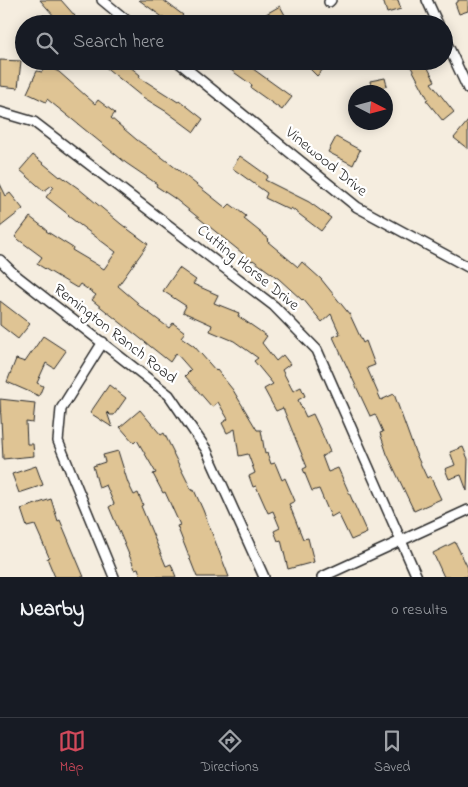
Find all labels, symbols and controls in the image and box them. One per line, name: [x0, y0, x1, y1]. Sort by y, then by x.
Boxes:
search box: [15, 15, 453, 70]
icon: search: [33, 29, 61, 57]
text: Search here: [73, 29, 164, 56]
north arrow: [348, 85, 393, 130]
street label: Vinewood Drive: [279, 121, 373, 203]
street label: Cutting Horse Drive: [192, 219, 305, 317]
street label: Remington Ranch Road: [48, 278, 182, 390]
text: Nearby: [20, 595, 84, 625]
text: 0 results: [392, 598, 448, 622]
tab: Map: [58, 727, 86, 778]
tab: Directions: [201, 727, 259, 778]
tab: Saved: [374, 727, 410, 778]

